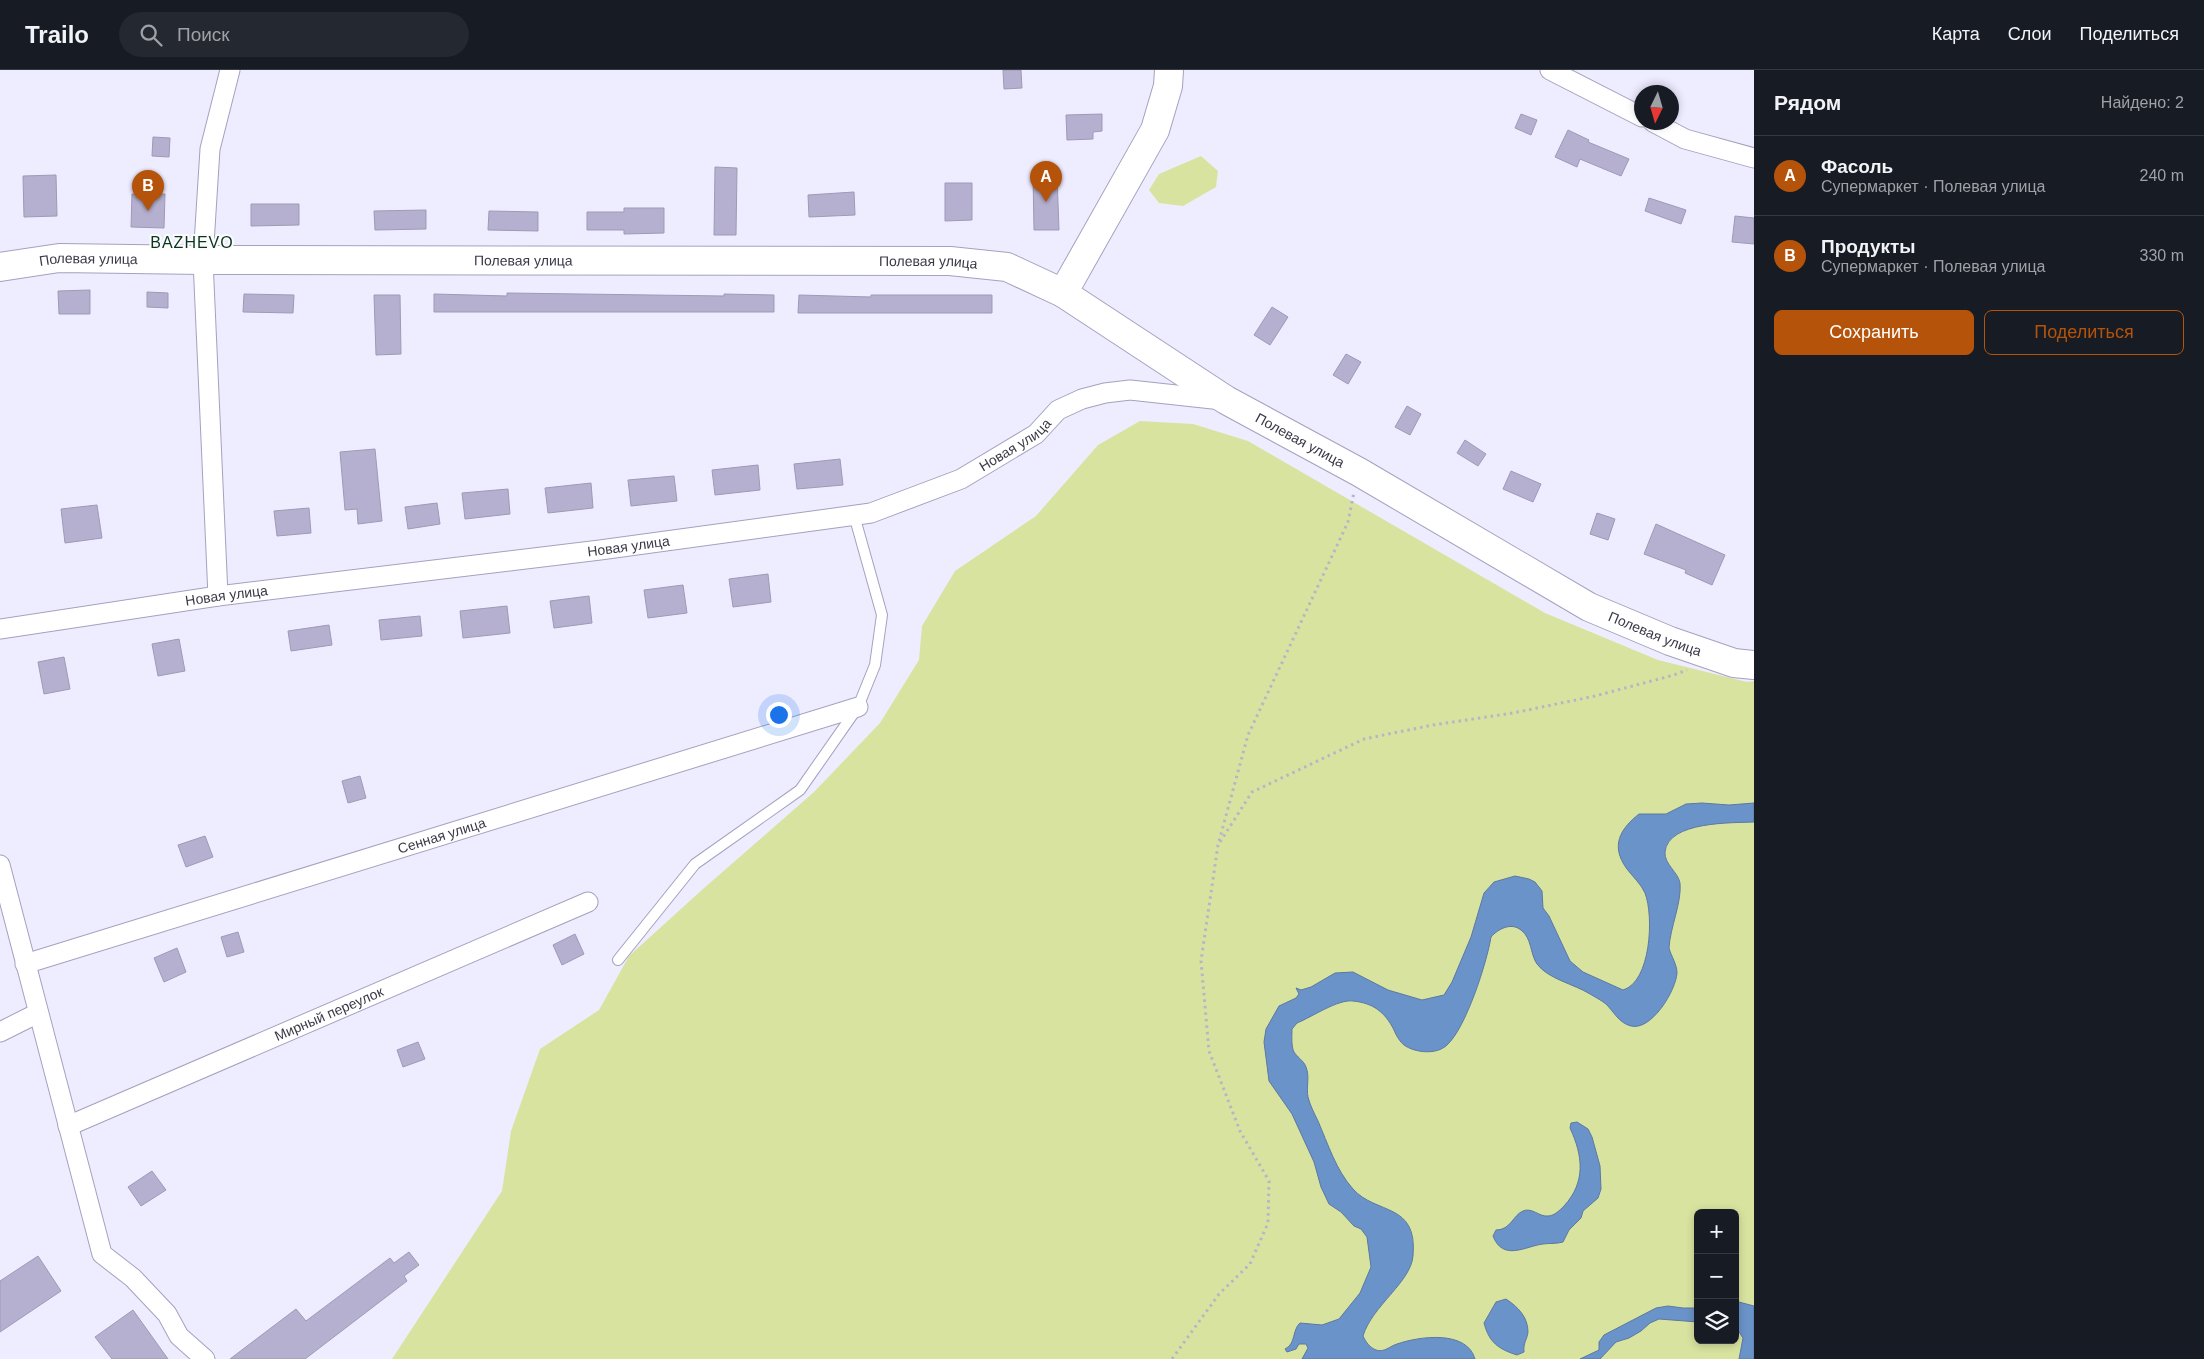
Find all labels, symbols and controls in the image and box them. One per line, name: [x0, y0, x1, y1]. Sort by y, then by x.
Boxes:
search box: [119, 12, 469, 57]
text: Trailo: [25, 21, 89, 48]
icon: search: [137, 21, 165, 49]
text: Поиск: [177, 24, 230, 45]
text: Карта: [1932, 24, 1980, 44]
text: Слои: [2008, 24, 2052, 44]
text: Поделиться: [2080, 24, 2179, 44]
north arrow: [1634, 85, 1679, 130]
text: Рядом: [1774, 91, 1841, 114]
text: Найдено: 2: [2101, 94, 2184, 111]
text: Фасоль: [1821, 156, 1893, 177]
pin: A: [1030, 161, 1062, 202]
text: A: [1784, 167, 1796, 184]
text: 240 m: [2140, 167, 2184, 184]
pin: B: [132, 170, 164, 211]
text: Супермаркет · Полевая улица: [1821, 178, 2046, 195]
district label: BAZHEVO: [150, 234, 234, 251]
text: Продукты: [1821, 236, 1916, 257]
text: B: [1784, 247, 1796, 264]
text: 330 m: [2140, 247, 2184, 264]
street label: Полевая улица: [38, 250, 138, 269]
street label: Полевая улица: [474, 252, 573, 268]
street label: Полевая улица: [879, 253, 978, 272]
text: Супермаркет · Полевая улица: [1821, 258, 2046, 275]
button: Сохранить: [1774, 310, 1974, 355]
button: Поделиться: [1984, 310, 2184, 355]
street label: Полевая улица: [1253, 410, 1347, 471]
street label: Новая улица: [976, 415, 1054, 474]
street label: Новая улица: [586, 533, 671, 559]
street label: Новая улица: [184, 582, 269, 609]
street label: Полевая улица: [1606, 608, 1704, 659]
your location: [766, 702, 792, 728]
street label: Сенная улица: [396, 814, 488, 857]
street label: Мирный переулок: [272, 983, 386, 1044]
map controls: [1694, 1209, 1739, 1344]
button: +: [1694, 1209, 1739, 1254]
button: −: [1694, 1254, 1739, 1299]
button: layers: [1694, 1299, 1739, 1344]

